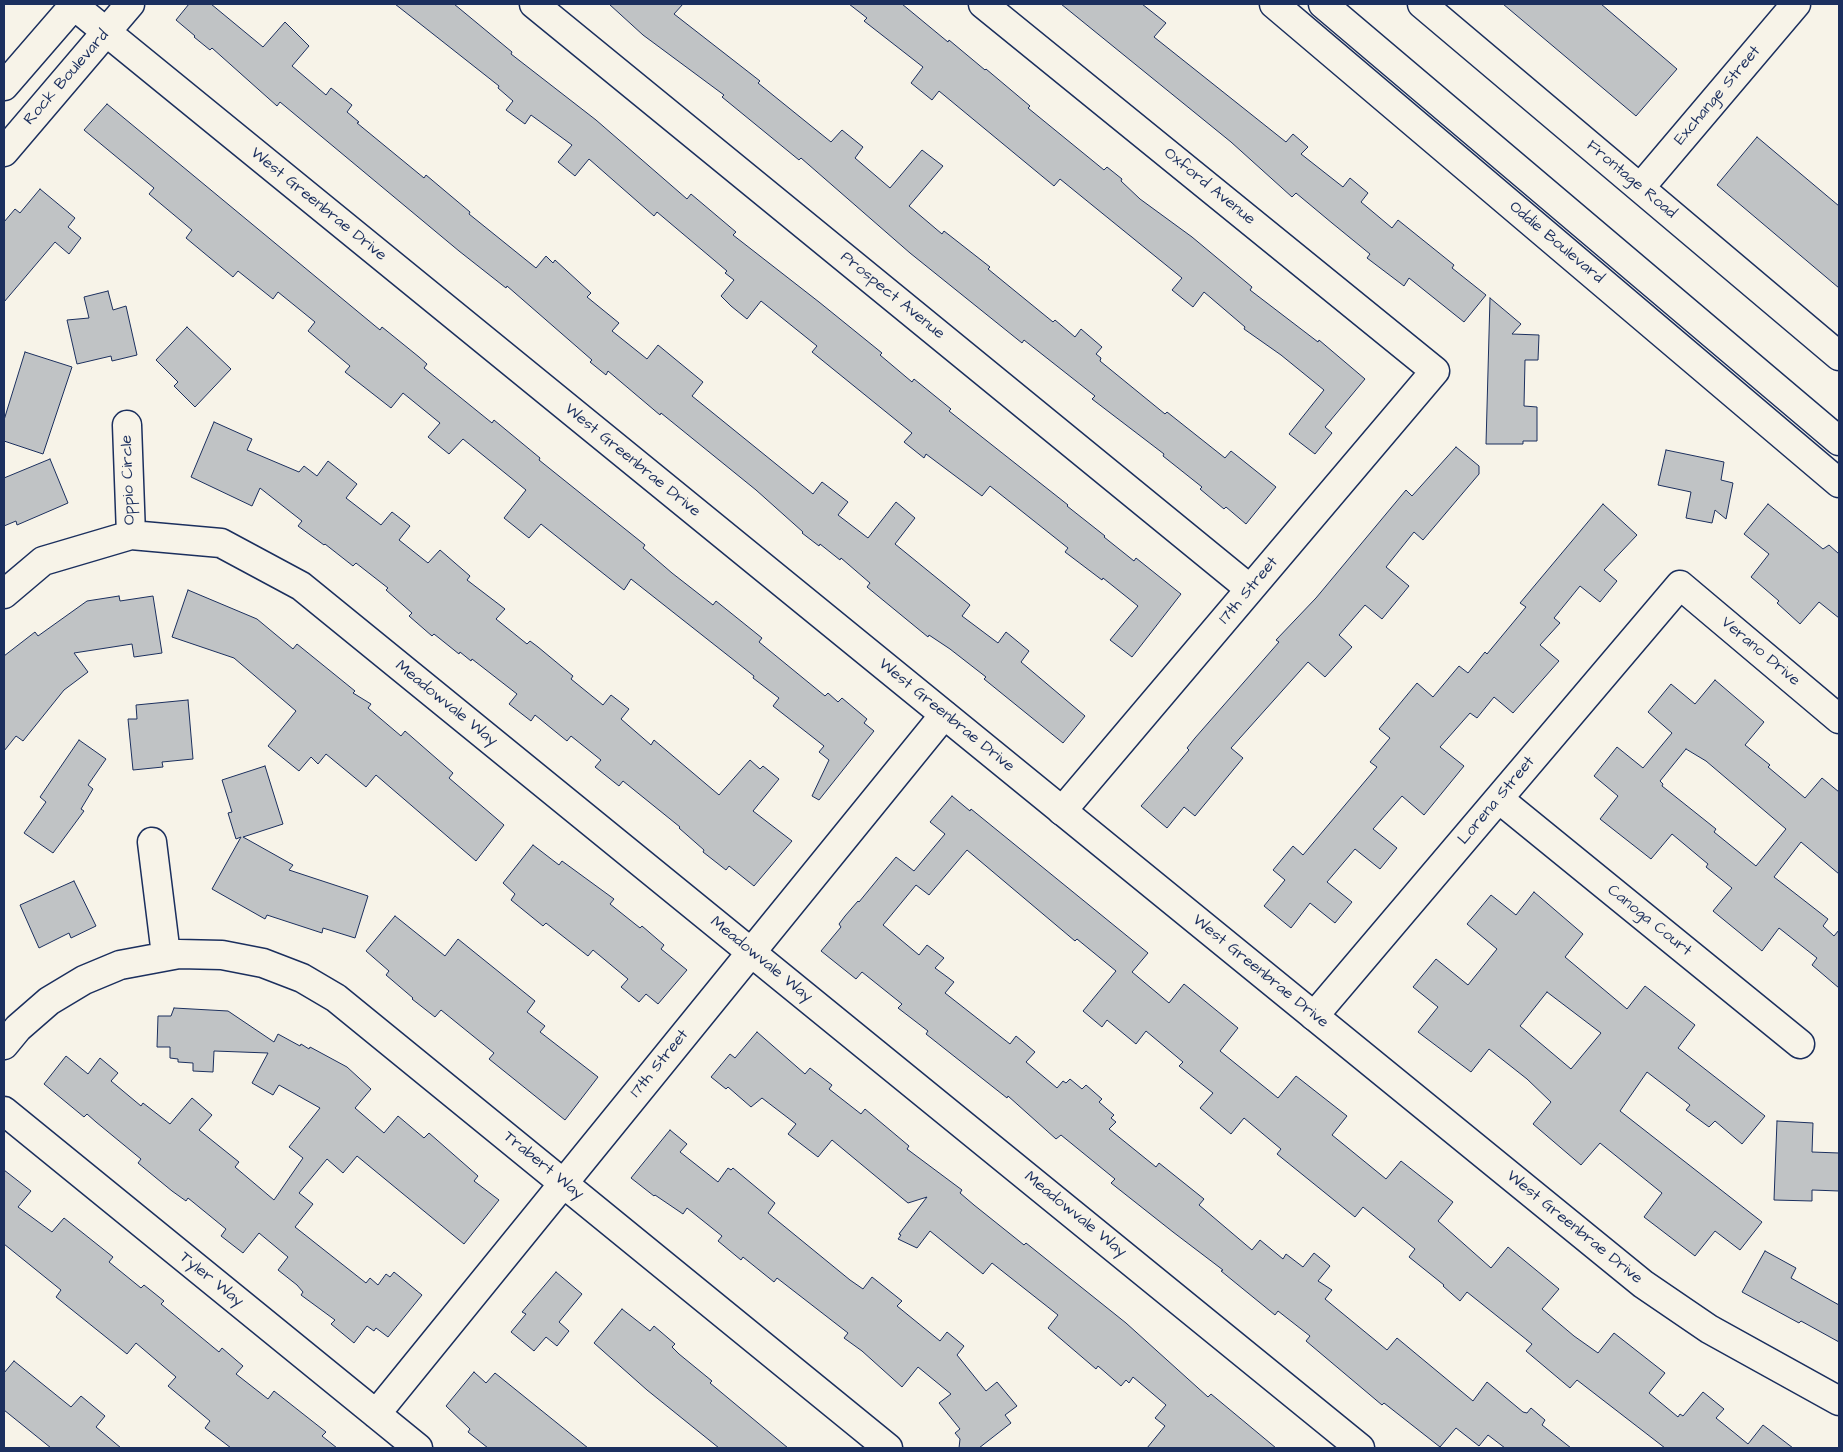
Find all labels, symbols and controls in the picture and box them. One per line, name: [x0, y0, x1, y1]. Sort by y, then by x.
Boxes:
street label: Rock Boulevard: [20, 26, 114, 130]
street label: Exchange Street: [1671, 42, 1765, 150]
street label: Frontage Road: [1582, 137, 1680, 223]
street label: West Greenbrae Drive: [246, 144, 390, 266]
street label: Oxford Avenue: [1159, 144, 1259, 230]
street label: Oddie Boulevard: [1505, 198, 1607, 288]
street label: Prospect Avenue: [836, 248, 948, 344]
street label: West Greenbrae Drive: [560, 400, 704, 522]
street label: Oppio Circle: [118, 435, 140, 525]
street label: 17th Street: [1215, 553, 1283, 629]
street label: Verano Drive: [1716, 613, 1804, 691]
street label: West Greenbrae Drive: [874, 655, 1018, 777]
street label: Meadowvale Way: [391, 657, 501, 751]
street label: Lorena Street: [1454, 753, 1540, 849]
street label: Canoga Court: [1603, 881, 1695, 961]
street label: West Greenbrae Drive: [1188, 911, 1332, 1033]
street label: Meadowvale Way: [706, 913, 816, 1007]
street label: 17th Street: [627, 1026, 693, 1102]
street label: Trabert Way: [499, 1128, 587, 1204]
street label: West Greenbrae Drive: [1502, 1167, 1646, 1289]
street label: Meadowvale Way: [1020, 1168, 1130, 1262]
street label: Tyler Way: [175, 1248, 247, 1312]

